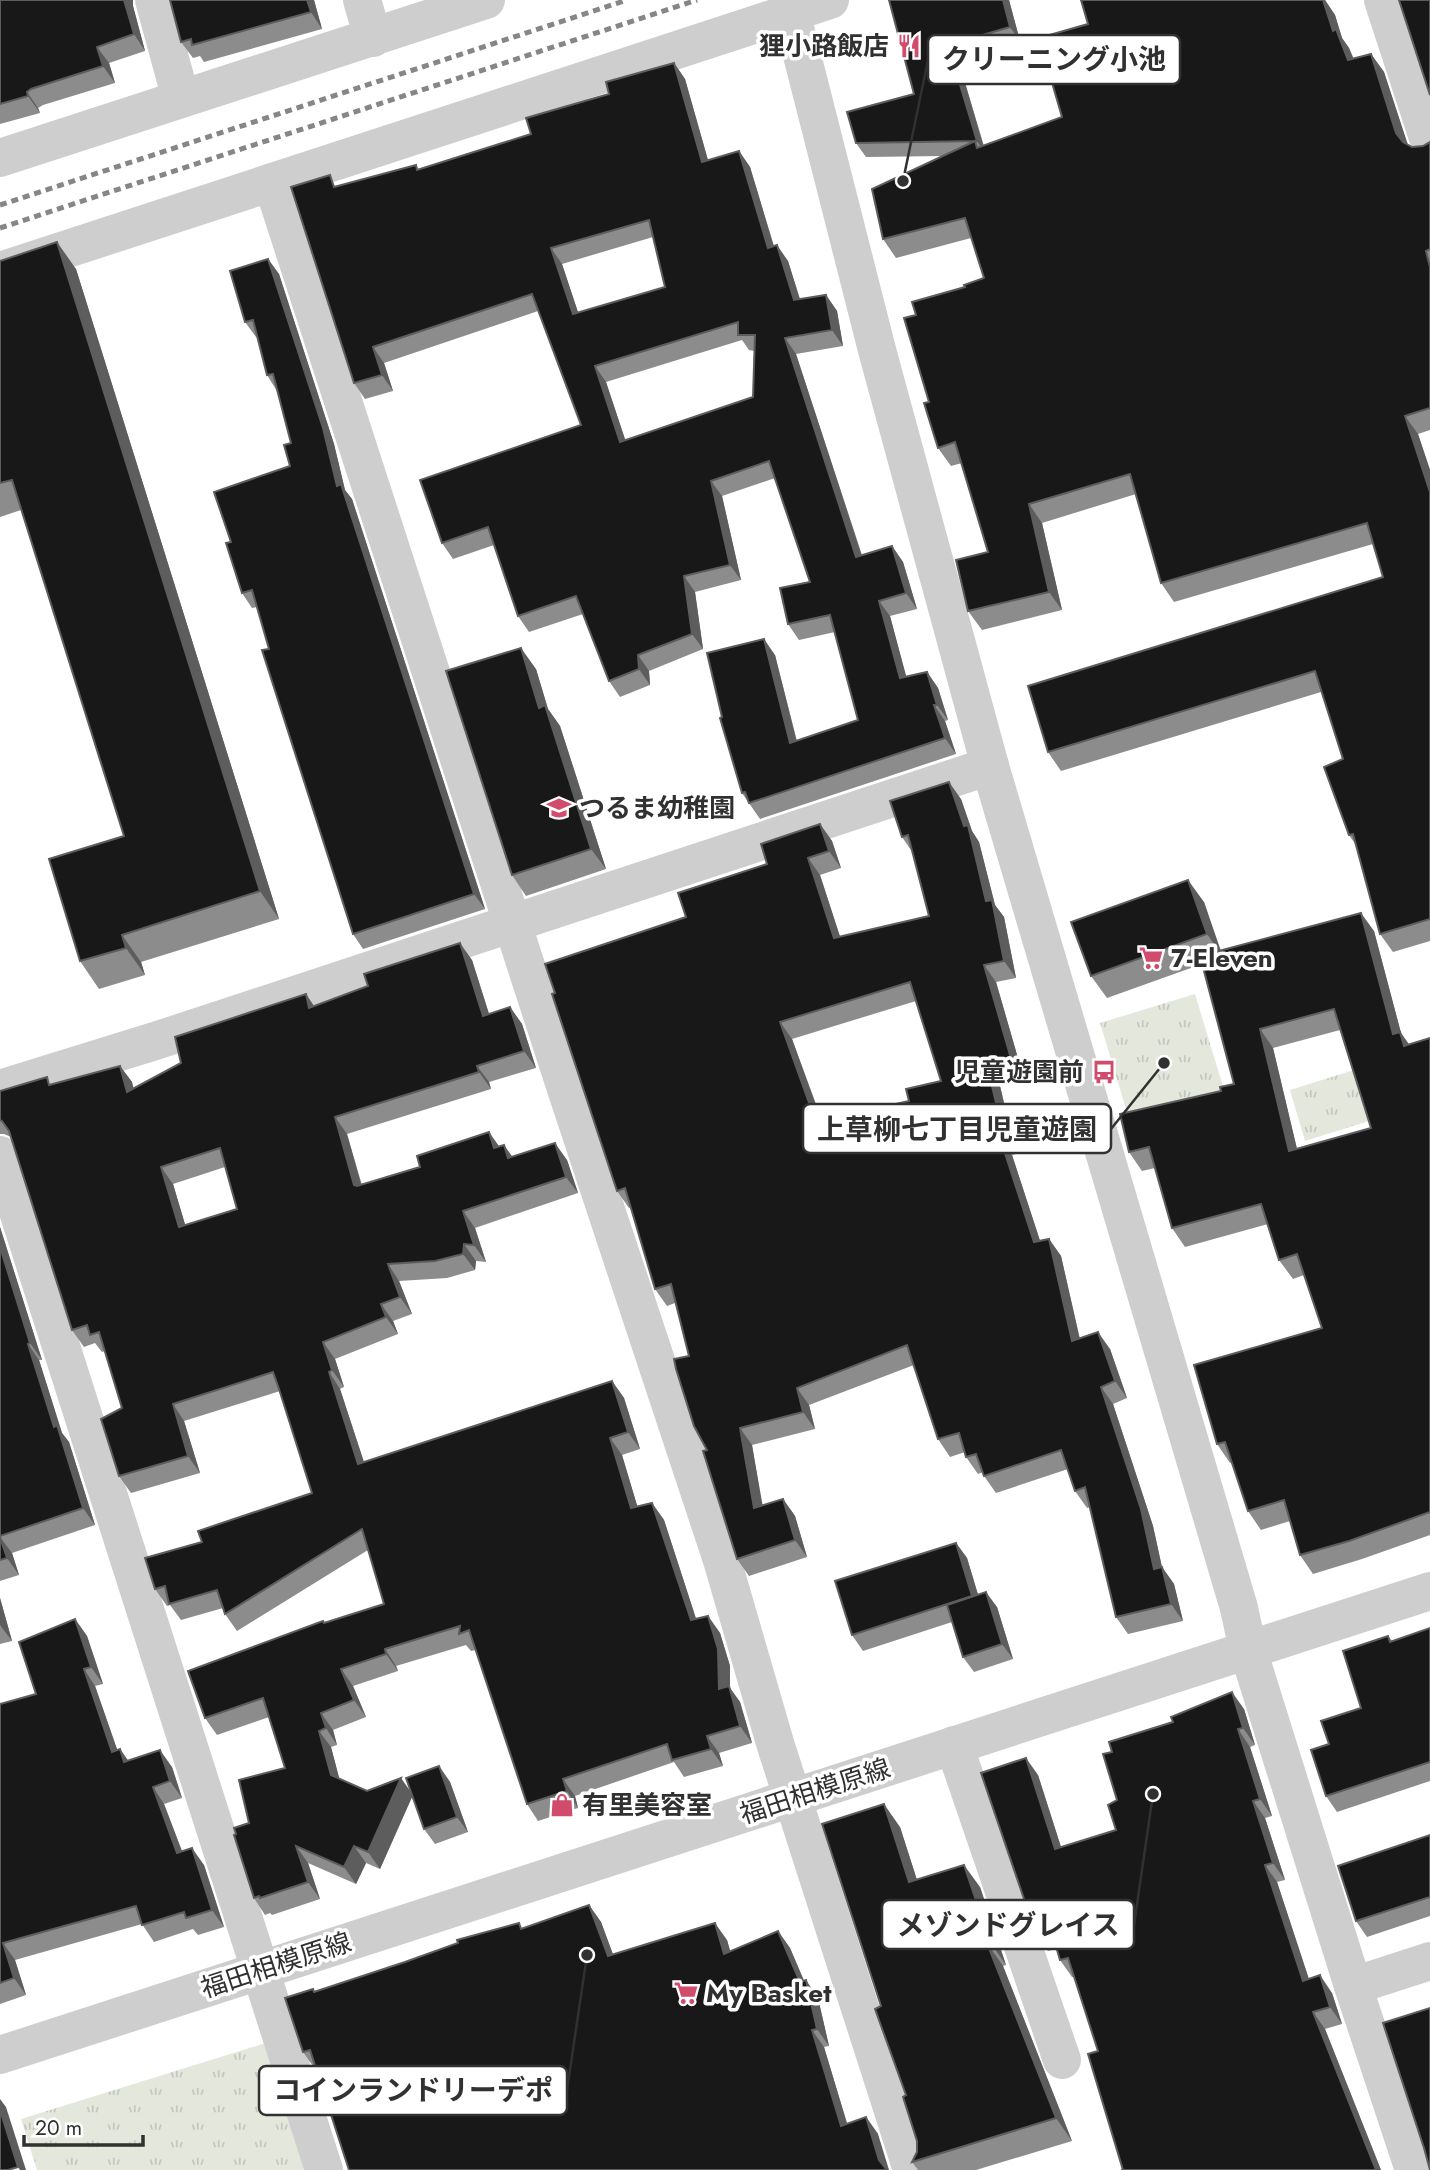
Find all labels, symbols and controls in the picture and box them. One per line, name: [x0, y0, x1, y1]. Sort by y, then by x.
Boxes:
place label: 狸小路飯店: [759, 27, 889, 65]
restaurant icon: 狸小路飯店: [895, 32, 923, 60]
callout: クリーニング小池: [928, 35, 1180, 84]
text: クリーニング小池: [942, 39, 1166, 80]
place label: つるま幼稚園: [579, 789, 735, 827]
school or university icon: つるま幼稚園: [545, 794, 573, 822]
place label: 7-Eleven: [1171, 939, 1273, 977]
supermarket icon: 7-Eleven: [1137, 944, 1165, 972]
place label: 児童遊園前: [954, 1053, 1084, 1091]
bus stop icon: 児童遊園前: [1090, 1058, 1118, 1086]
callout: 上草柳七丁目児童遊園: [803, 1104, 1111, 1153]
text: 上草柳七丁目児童遊園: [817, 1109, 1097, 1150]
street label: 福田相模原線: [735, 1749, 895, 1833]
place label: 有里美容室: [582, 1786, 712, 1824]
shop icon: 有里美容室: [548, 1791, 576, 1819]
callout: メゾンドグレイス: [882, 1900, 1134, 1949]
text: メゾンドグレイス: [896, 1905, 1120, 1946]
street label: 福田相模原線: [196, 1923, 356, 2007]
place label: My Basket: [706, 1974, 832, 2012]
supermarket icon: My Basket: [672, 1979, 700, 2007]
callout: コインランドリーデポ: [259, 2066, 567, 2115]
text: コインランドリーデポ: [273, 2070, 553, 2111]
scale bar: [24, 2104, 144, 2148]
text: 20 m: [35, 2113, 82, 2143]

